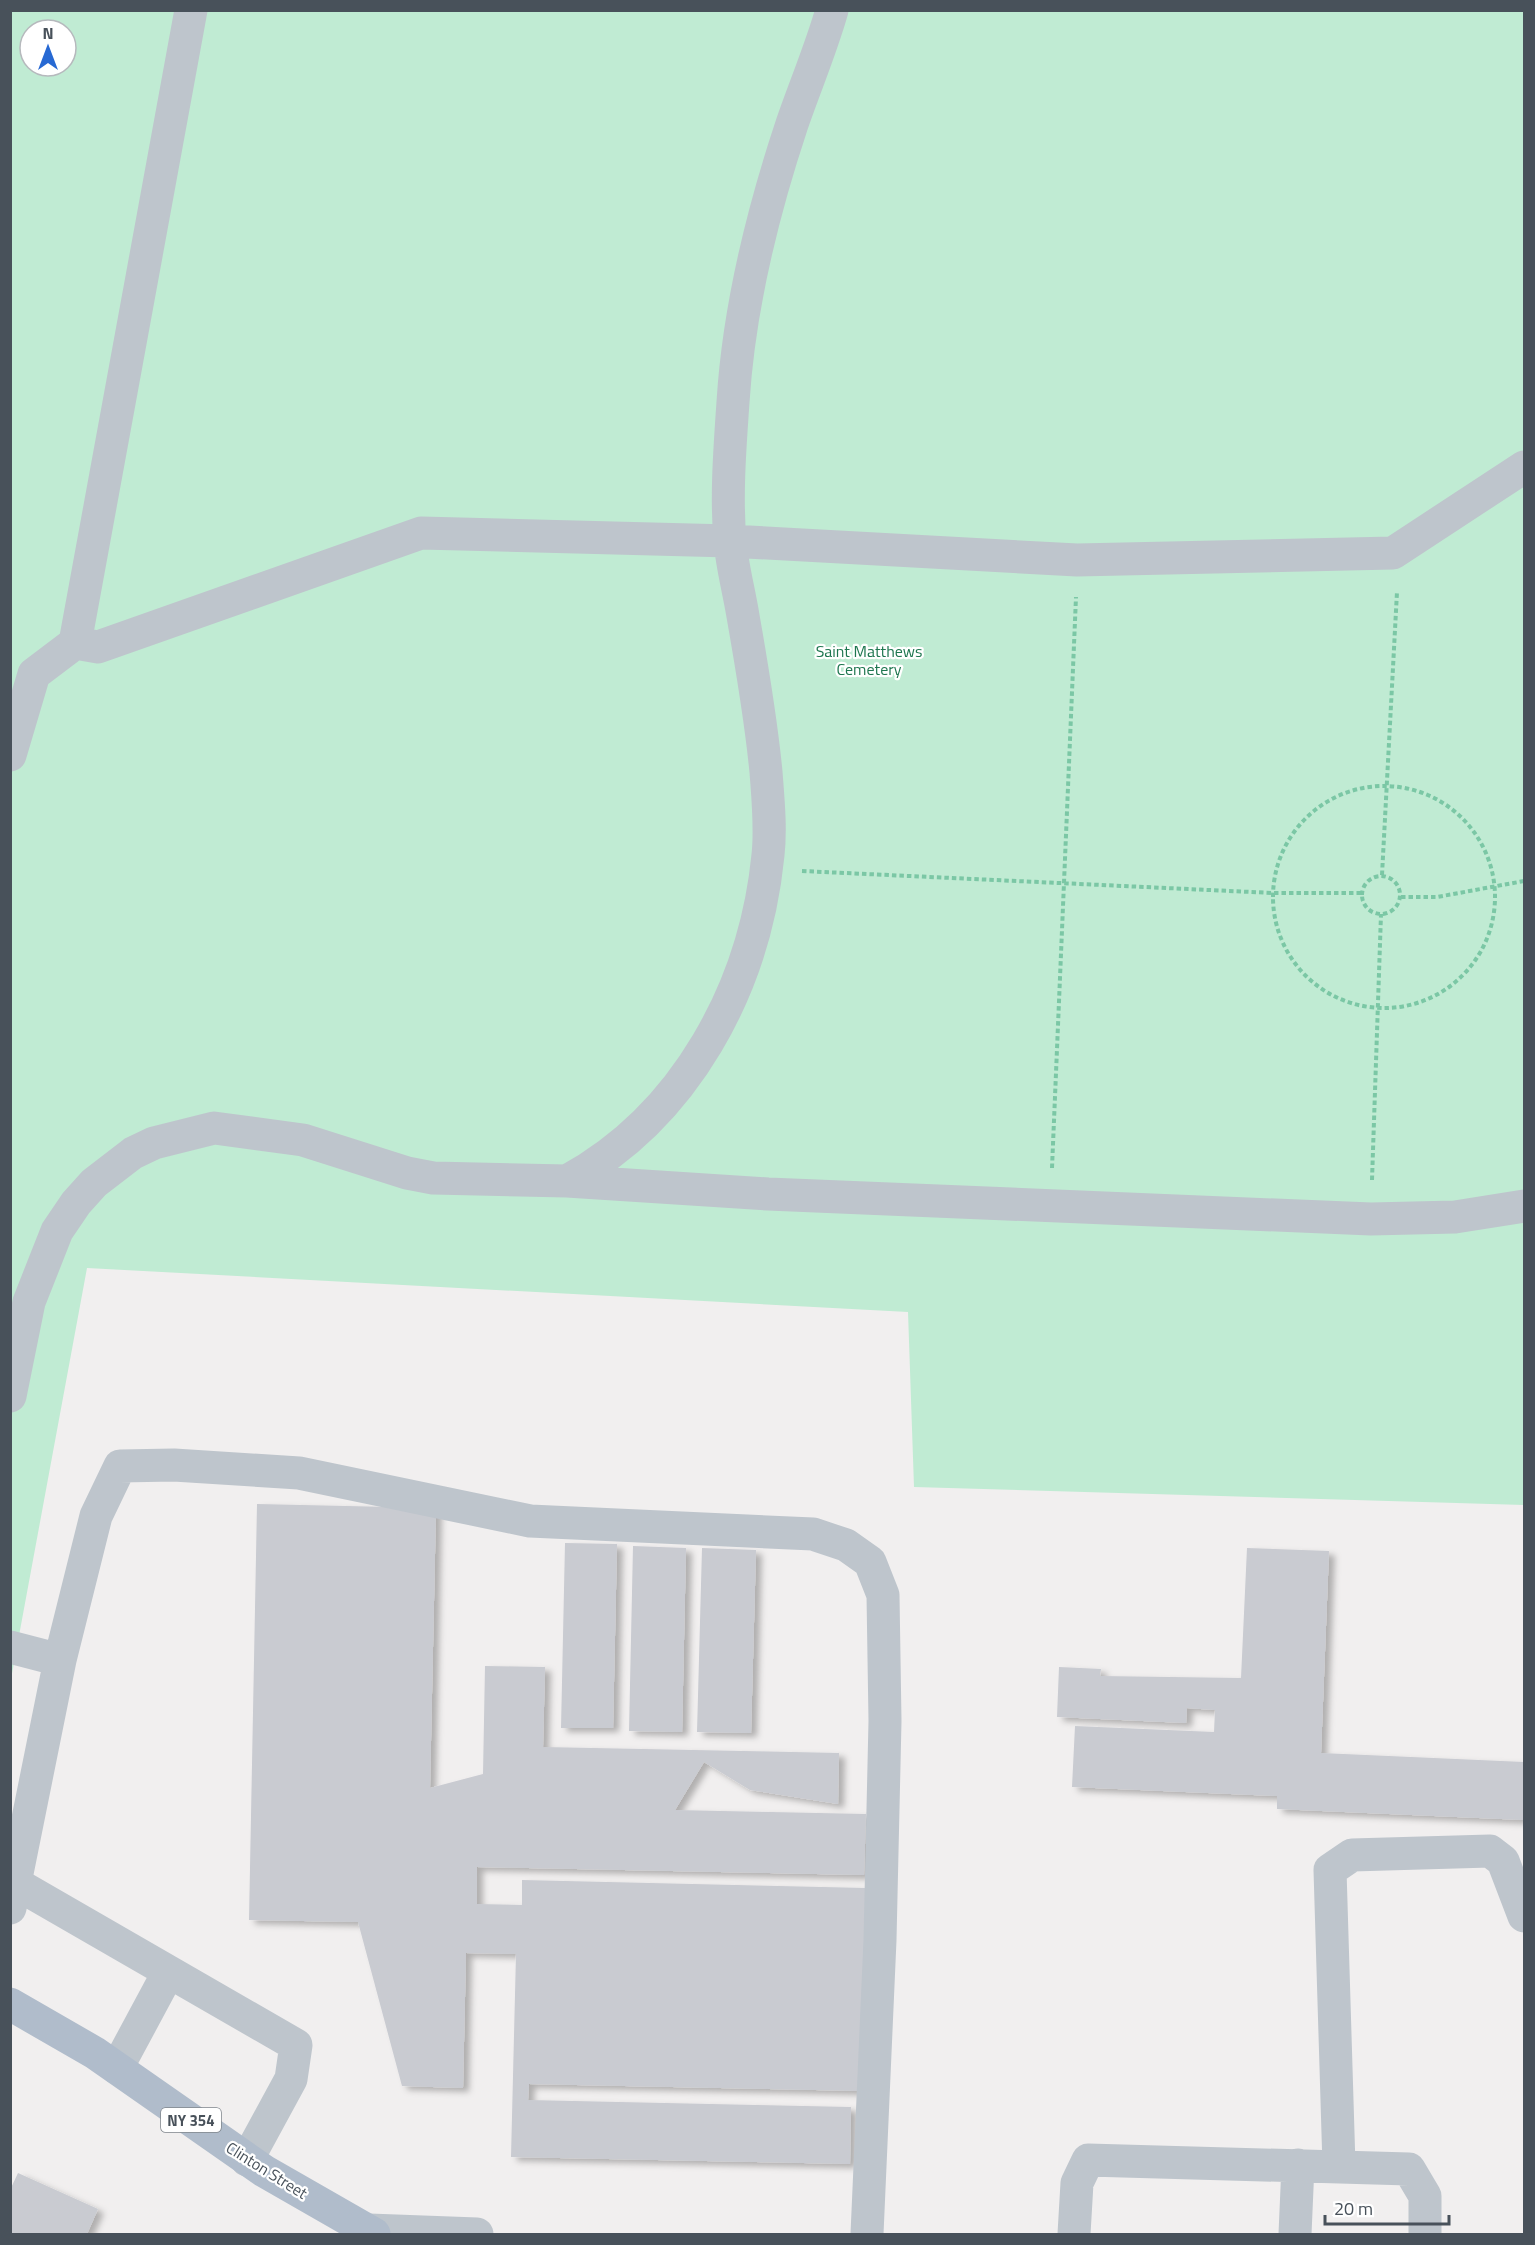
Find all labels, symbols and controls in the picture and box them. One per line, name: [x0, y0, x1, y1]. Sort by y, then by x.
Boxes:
north arrow: [18, 18, 78, 78]
text: N: [42, 21, 54, 45]
park label: Saint Matthews Cemetery: [816, 639, 922, 681]
road number: NY 354: [161, 2108, 221, 2132]
street label: Clinton Street: [222, 2135, 313, 2205]
scale bar: [1325, 2188, 1450, 2226]
text: 20 m: [1334, 2195, 1373, 2222]

